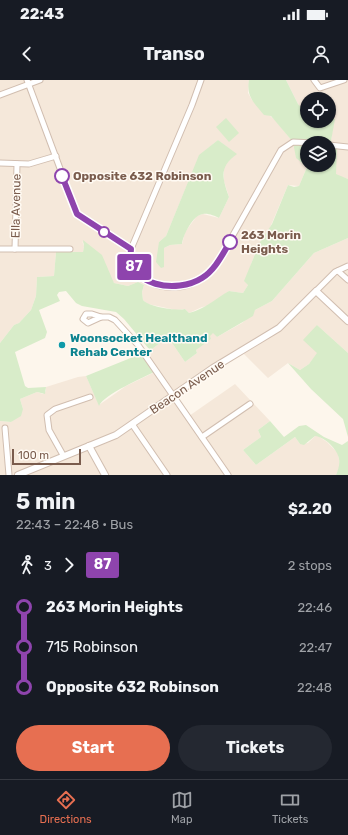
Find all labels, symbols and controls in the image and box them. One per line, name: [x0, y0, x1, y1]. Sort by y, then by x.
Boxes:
text: 22:43: [20, 5, 64, 23]
icon: back: [16, 43, 38, 65]
text: Transo: [143, 43, 205, 65]
icon: person: [310, 43, 332, 65]
map controls: [300, 92, 336, 172]
button: locate: [300, 92, 336, 128]
button: layers: [300, 136, 336, 172]
marker: Opposite 632 Robinson: [54, 168, 70, 184]
place label: Opposite 632 Robinson: [73, 169, 212, 183]
street label: Ella Avenue: [8, 173, 24, 238]
unlabelled marker: [98, 226, 110, 238]
place label: 263 Morin Heights: [241, 228, 301, 256]
marker: 263 Morin Heights: [222, 234, 238, 250]
line badge: 87: [116, 254, 152, 280]
text: 87: [125, 258, 143, 275]
place label: Woonsocket Healthand Rehab Center: [70, 331, 208, 359]
marker: Woonsocket Healthand Rehab Center: [57, 340, 67, 350]
street label: Beacon Avenue: [147, 357, 227, 417]
scale bar: [12, 447, 81, 466]
text: 100 m: [18, 449, 49, 462]
text: 5 min: [16, 488, 76, 515]
text: $2.20: [288, 500, 332, 518]
text: 22:43 – 22:48 · Bus: [16, 517, 133, 532]
icon: walk: [16, 554, 38, 576]
icon: forward: [58, 554, 80, 576]
text: 87: [94, 556, 111, 573]
text: 3: [44, 558, 52, 573]
text: 2 stops: [288, 558, 332, 573]
text: 263 Morin Heights: [46, 598, 183, 616]
text: 22:46: [297, 600, 332, 615]
text: 715 Robinson: [46, 638, 138, 656]
text: 22:47: [299, 640, 332, 655]
text: Opposite 632 Robinson: [46, 678, 219, 696]
text: 22:48: [297, 680, 332, 695]
button: Start: [16, 725, 170, 771]
button: Tickets: [178, 725, 332, 771]
tab: Directions: [40, 789, 92, 826]
tab: Map: [171, 789, 193, 826]
tab: Tickets: [272, 789, 308, 826]

